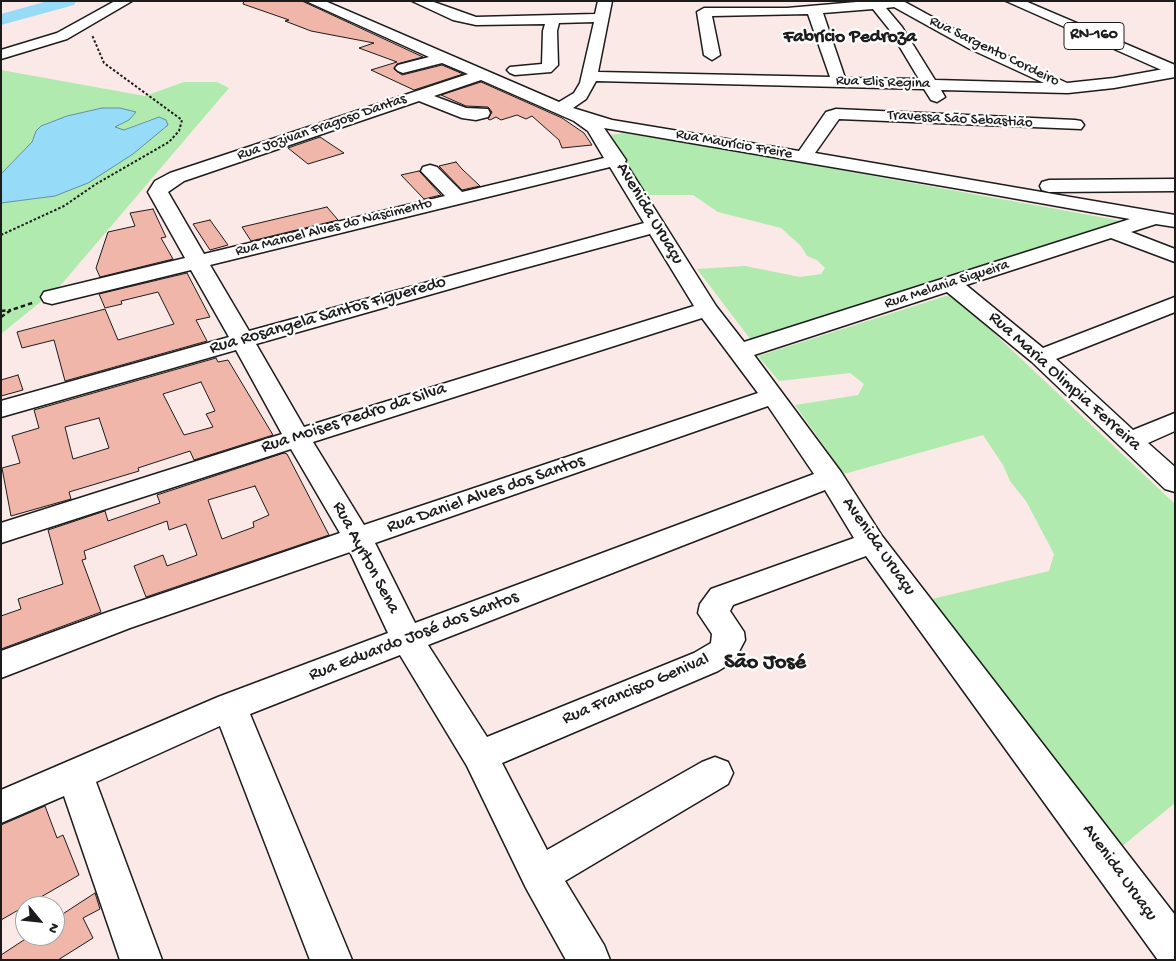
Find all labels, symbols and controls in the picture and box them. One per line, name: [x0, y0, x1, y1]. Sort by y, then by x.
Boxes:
street label: Rua Sargento Cordeiro: [926, 13, 1062, 91]
road number: RN-160: [1064, 22, 1124, 50]
district label: Fabrício Pedroza: [783, 27, 917, 49]
street label: Rua Elis Regina: [835, 72, 931, 94]
street label: Rua Jozivan Fragoso Dantas: [235, 91, 409, 165]
street label: Travessa São Sebastião: [887, 107, 1033, 133]
street label: Rua Maurício Freire: [674, 126, 794, 164]
street label: Avenida Uruaçu: [610, 159, 688, 269]
street label: Rua Manoel Alves do Nascimento: [234, 195, 434, 261]
street label: Rua Melania Siqueira: [883, 256, 1011, 314]
street label: Rua Rosangela Santos Figueredo: [207, 272, 449, 360]
street label: Rua Maria Olimpia Ferreira: [983, 308, 1145, 456]
street label: Rua Moises Pedro da Silva: [259, 379, 449, 459]
street label: Rua Daniel Alves dos Santos: [384, 451, 588, 539]
street label: Avenida Uruaçu: [836, 494, 920, 600]
street label: Rua Ayrton Sena: [326, 498, 404, 618]
street label: Rua Eduardo José dos Santos: [306, 587, 522, 687]
street label: Rua Francisco Genival: [559, 649, 713, 731]
district label: São José: [724, 651, 806, 677]
street label: Avenida Uruaçu: [1077, 820, 1161, 926]
north arrow: [15, 896, 65, 946]
text: N: [43, 920, 62, 936]

